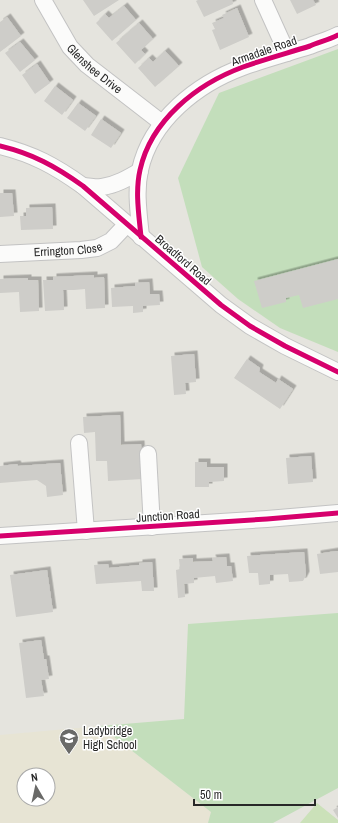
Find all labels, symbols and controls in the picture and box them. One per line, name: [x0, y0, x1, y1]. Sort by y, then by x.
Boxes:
street label: Armadale Road: [228, 32, 299, 70]
street label: Glenshee Drive: [63, 40, 125, 97]
street label: Broadford Road: [152, 231, 214, 289]
street label: Errington Close: [33, 239, 105, 260]
street label: Junction Road: [136, 506, 200, 526]
place label: Ladybridge High School: [83, 723, 137, 753]
school or university icon: Ladybridge High School: [58, 727, 80, 755]
north arrow: [16, 767, 56, 807]
text: N: [30, 770, 39, 785]
scale bar: [194, 781, 315, 807]
text: 50 m: [200, 787, 222, 803]

